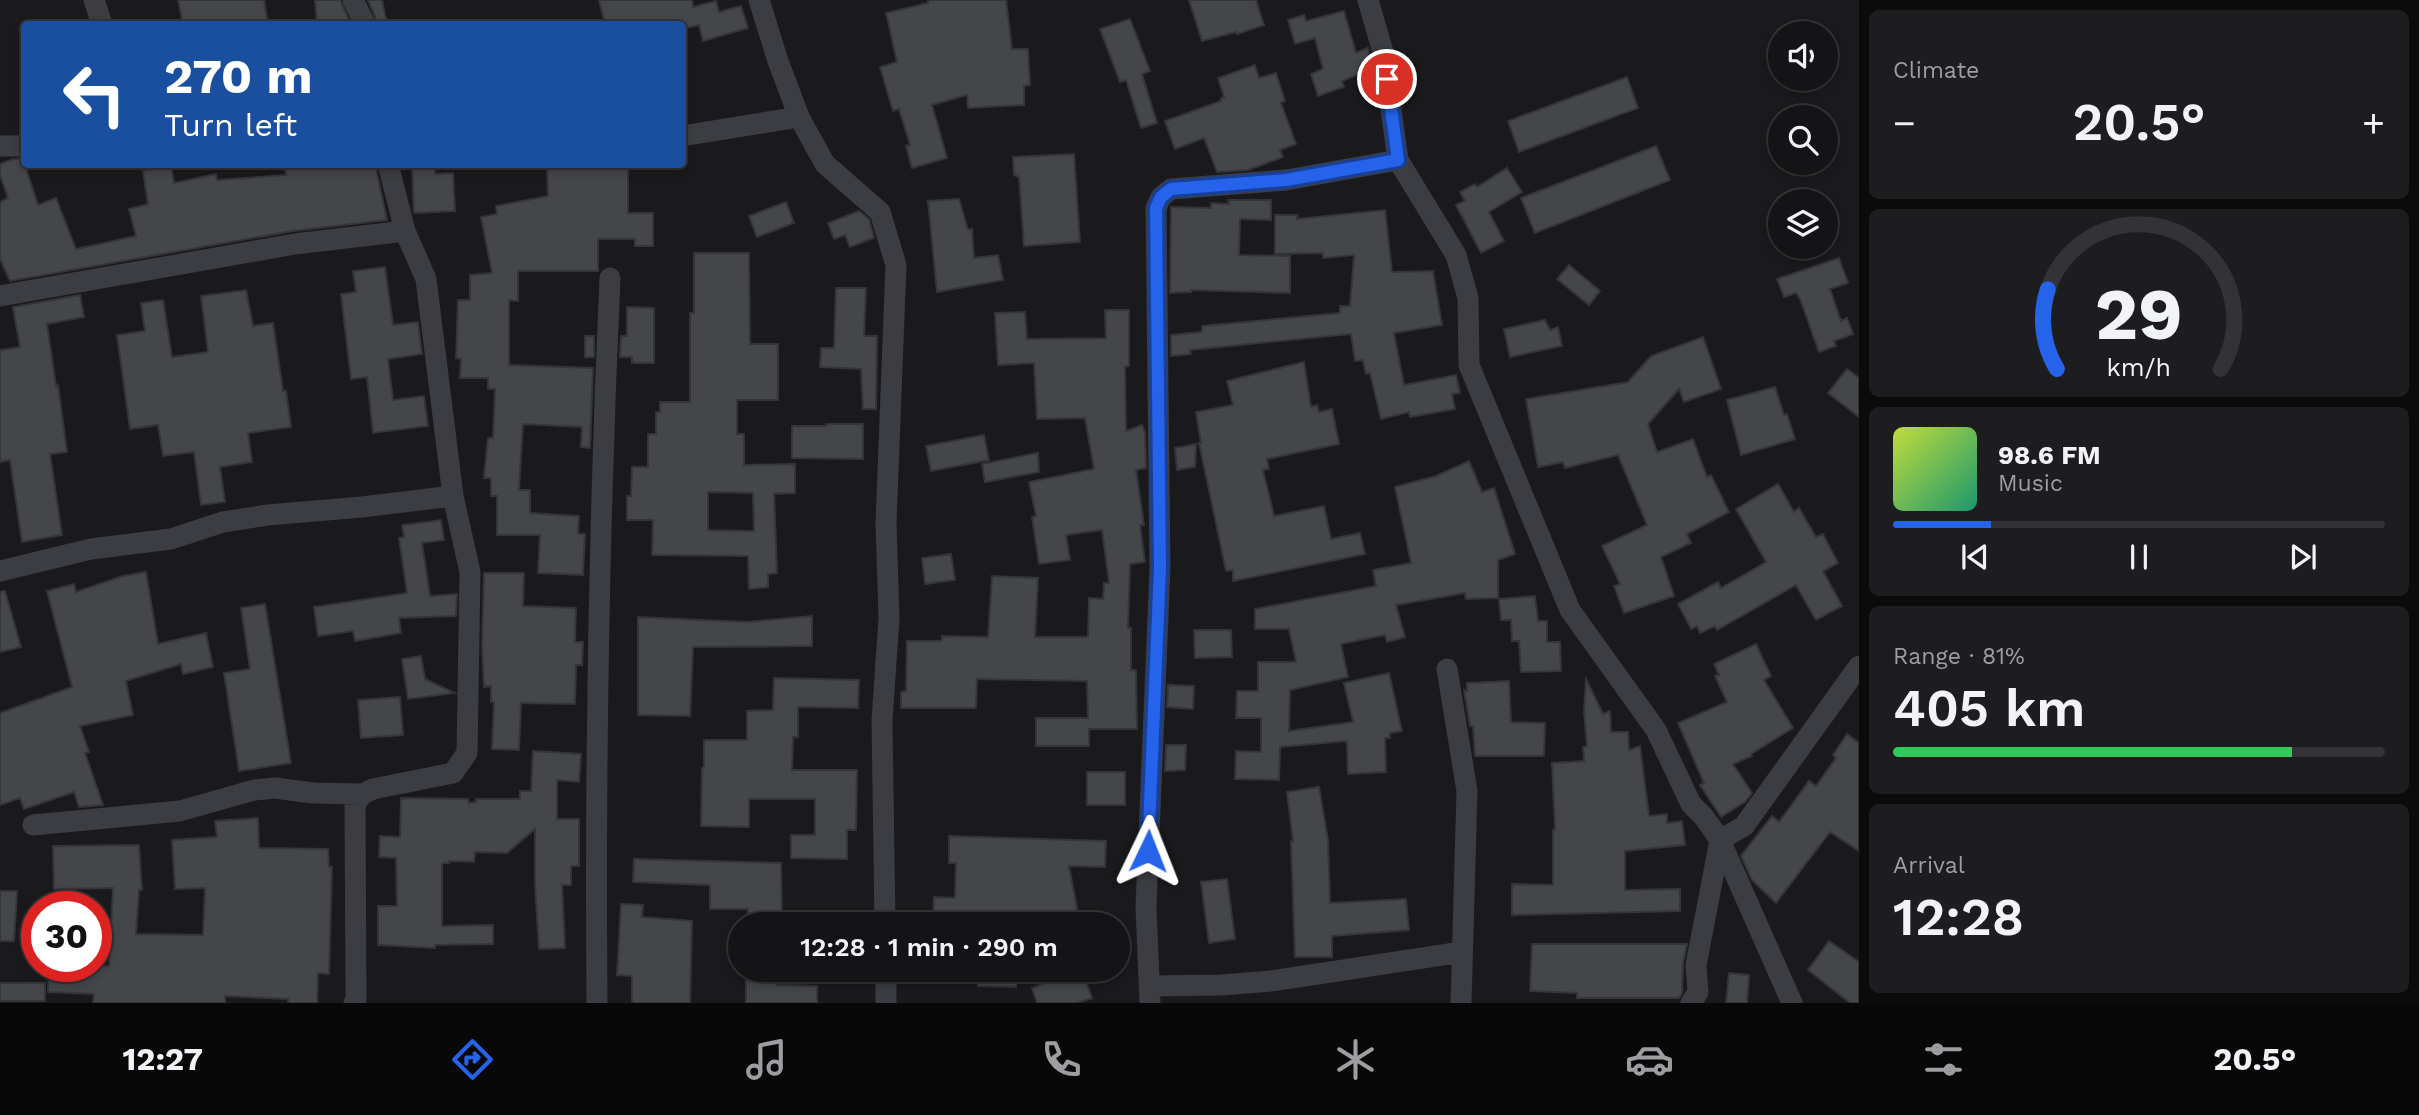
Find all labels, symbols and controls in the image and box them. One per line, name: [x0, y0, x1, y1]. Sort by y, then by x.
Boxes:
map controls: [1768, 21, 1838, 259]
button: sound: [1768, 21, 1838, 91]
text: 270 m: [164, 47, 313, 105]
icon: left: [49, 49, 140, 140]
pin: [1357, 49, 1417, 109]
text: Climate: [1893, 57, 1979, 84]
icon: arrive: [1368, 60, 1406, 98]
text: 20.5°: [2073, 92, 2205, 153]
text: −: [1893, 101, 1916, 145]
text: +: [2362, 101, 2385, 145]
button: search: [1768, 105, 1838, 175]
text: Turn left: [164, 106, 297, 144]
button: layers: [1768, 189, 1838, 259]
text: 29: [2095, 271, 2183, 357]
text: km/h: [2107, 353, 2171, 382]
text: 98.6 FM: [1998, 440, 2101, 470]
text: Music: [1998, 470, 2063, 497]
icon: previous: [1956, 538, 1994, 576]
icon: pause: [2120, 538, 2158, 576]
icon: next: [2284, 538, 2322, 576]
text: Range · 81%: [1893, 643, 2025, 670]
text: 405 km: [1893, 678, 2085, 739]
position arrow: [1111, 814, 1185, 888]
text: Arrival: [1893, 852, 1965, 879]
text: 12:28: [1893, 887, 2024, 948]
speed limit sign: 30: [21, 891, 112, 982]
text: 12:28 · 1 min · 290 m: [800, 932, 1058, 962]
icon: directions: [448, 1035, 497, 1084]
icon: music: [742, 1035, 791, 1084]
icon: phone: [1037, 1035, 1086, 1084]
icon: climate: [1331, 1035, 1380, 1084]
icon: car: [1625, 1035, 1674, 1084]
icon: filters: [1919, 1035, 1968, 1084]
text: 12:27: [123, 1040, 203, 1078]
text: 20.5°: [2213, 1040, 2296, 1078]

